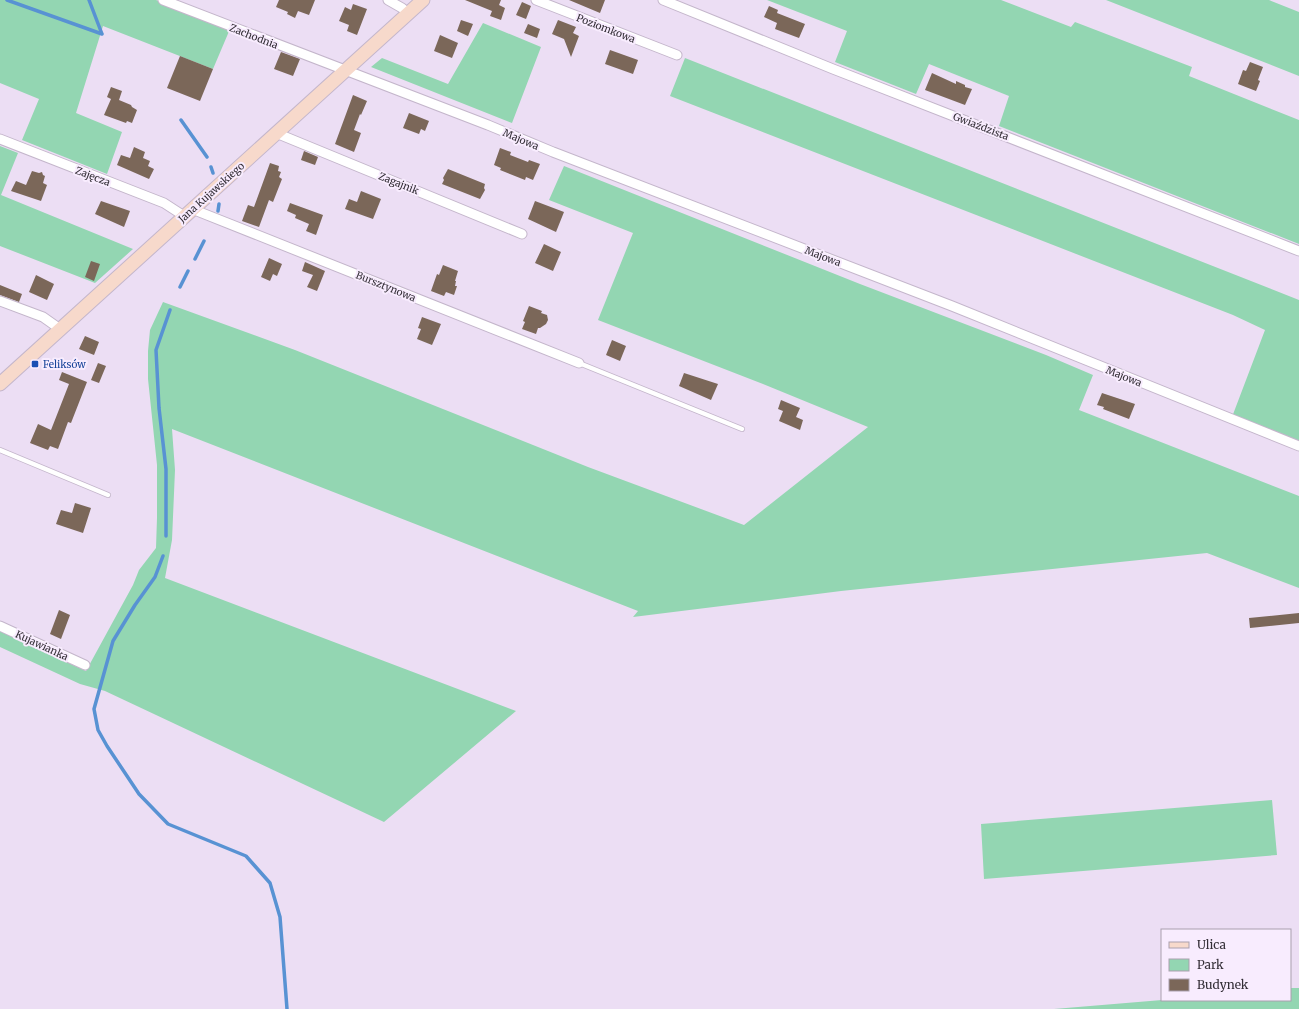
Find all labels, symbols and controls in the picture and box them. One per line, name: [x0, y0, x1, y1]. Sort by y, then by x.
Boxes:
street label: Poziomkowa: [575, 11, 638, 46]
street label: Zachodnia: [228, 21, 280, 52]
street label: Gwiaździsta: [951, 110, 1011, 143]
street label: Majowa: [501, 126, 541, 153]
street label: Jana Kujawskiego: [175, 159, 247, 226]
street label: Zajęcza: [74, 164, 113, 189]
street label: Zagajnik: [377, 169, 422, 198]
street label: Majowa: [803, 244, 843, 270]
street label: Bursztynowa: [354, 269, 418, 305]
place label: Feliksów: [43, 358, 86, 371]
marker: Feliksów: [30, 359, 40, 369]
street label: Majowa: [1104, 363, 1144, 390]
street label: Kujawianka: [13, 628, 71, 664]
legend: [1161, 929, 1291, 1001]
text: Ulica: [1197, 937, 1226, 952]
text: Park: [1197, 957, 1224, 972]
text: Budynek: [1197, 977, 1249, 992]

